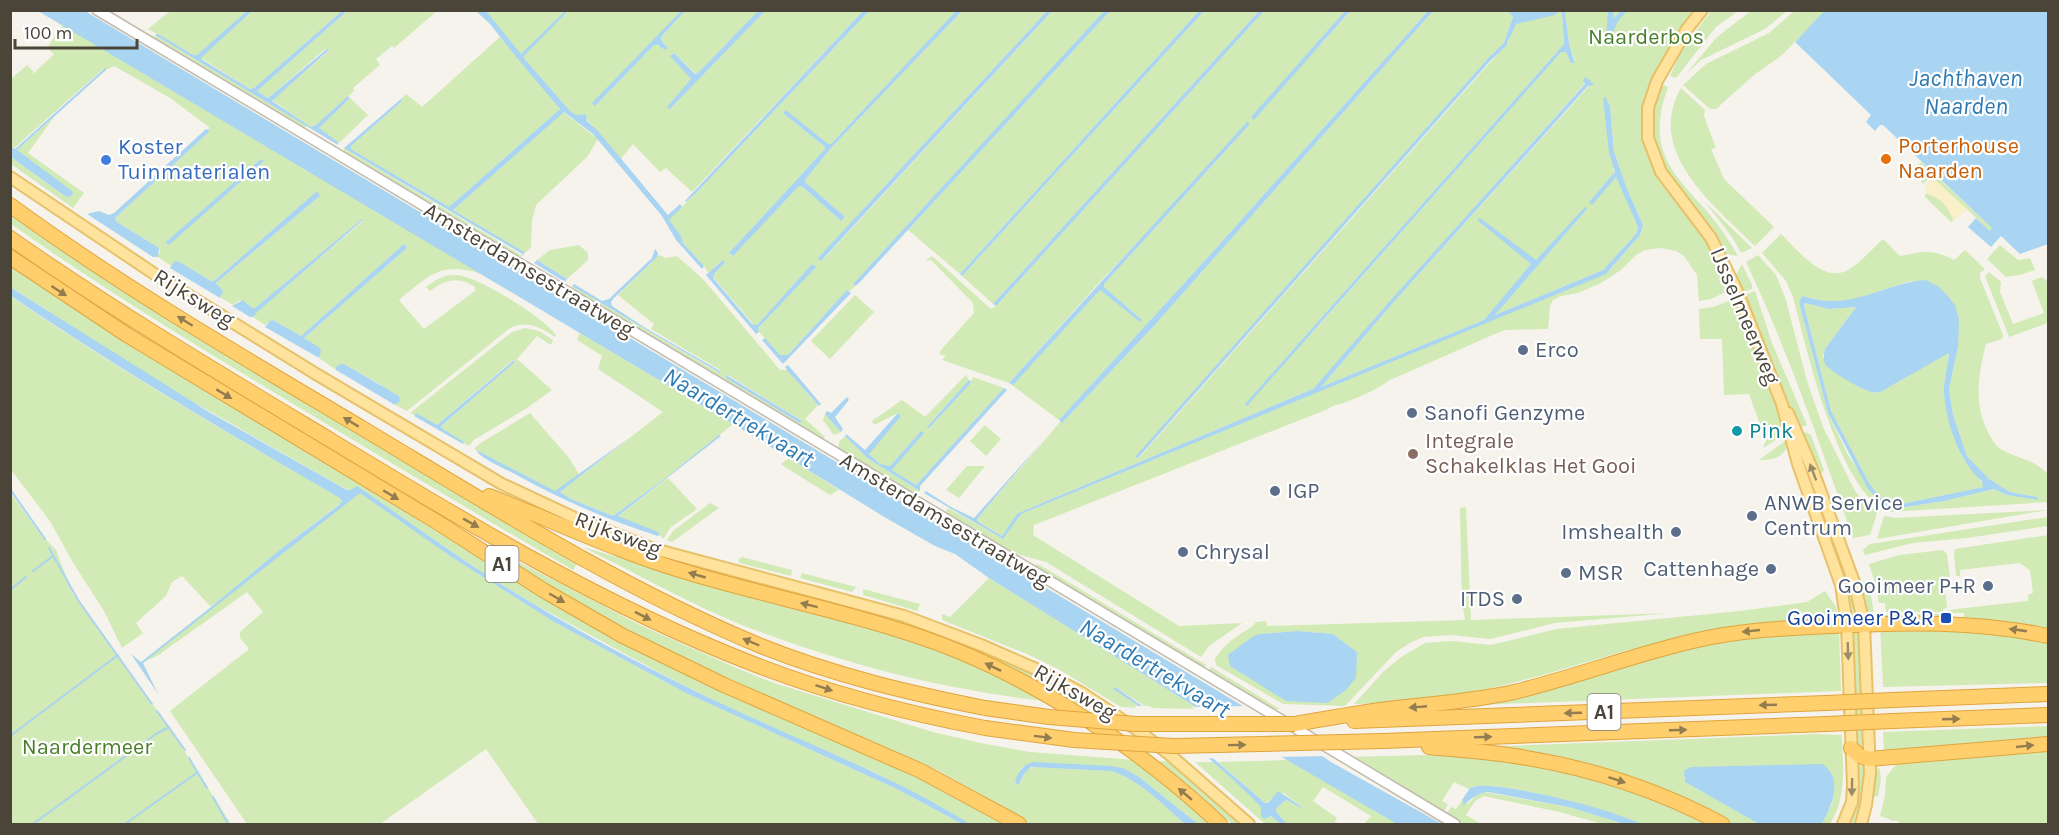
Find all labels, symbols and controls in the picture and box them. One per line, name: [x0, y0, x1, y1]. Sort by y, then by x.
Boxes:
scale bar: [15, 12, 136, 50]
text: 100 m: [24, 22, 72, 44]
park label: Naarderbos: [1588, 24, 1704, 50]
water label: Jachthaven Naarden: [1909, 64, 2023, 120]
place label: Porterhouse Naarden: [1898, 133, 2019, 184]
place label: Koster Tuinmaterialen: [118, 134, 270, 185]
marker: Porterhouse Naarden: [1879, 152, 1893, 166]
marker: Koster Tuinmaterialen: [99, 153, 113, 167]
street label: Amsterdamsestraatweg: [419, 197, 639, 343]
street label: IJsselmeerweg: [1704, 244, 1786, 389]
street label: Rijksweg: [149, 263, 240, 333]
one-way arrow: [50, 285, 67, 296]
one-way arrow: [176, 315, 193, 326]
place label: Erco: [1535, 337, 1579, 363]
marker: Erco: [1516, 343, 1530, 357]
water label: Naardertrekvaart: [659, 361, 820, 473]
one-way arrow: [216, 389, 233, 399]
place label: Sanofi Genzyme: [1424, 400, 1585, 426]
marker: Sanofi Genzyme: [1405, 406, 1419, 420]
one-way arrow: [343, 416, 359, 427]
place label: Pink: [1749, 418, 1793, 444]
marker: Pink: [1730, 424, 1744, 438]
place label: Integrale Schakelklas Het Gooi: [1425, 428, 1637, 479]
street label: Amsterdamsestraatweg: [835, 447, 1055, 593]
marker: Integrale Schakelklas Het Gooi: [1406, 447, 1420, 461]
one-way arrow: [1808, 463, 1817, 481]
place label: IGP: [1287, 478, 1320, 504]
marker: IGP: [1268, 484, 1282, 498]
one-way arrow: [383, 489, 399, 500]
place label: ANWB Service Centrum: [1764, 490, 1903, 541]
street label: Rijksweg: [571, 506, 665, 563]
marker: ANWB Service Centrum: [1745, 509, 1759, 523]
one-way arrow: [463, 518, 480, 528]
place label: Imshealth: [1561, 519, 1664, 545]
marker: Imshealth: [1669, 525, 1683, 539]
place label: Chrysal: [1195, 539, 1270, 565]
marker: Chrysal: [1176, 545, 1190, 559]
road number: A1: [486, 546, 518, 582]
place label: Cattenhage: [1643, 556, 1759, 582]
place label: MSR: [1578, 560, 1623, 586]
marker: Cattenhage: [1764, 562, 1778, 576]
marker: MSR: [1559, 566, 1573, 580]
one-way arrow: [688, 570, 706, 579]
place label: Gooimeer P+R: [1838, 573, 1976, 599]
marker: Gooimeer P+R: [1981, 579, 1995, 593]
place label: ITDS: [1460, 586, 1505, 612]
one-way arrow: [548, 592, 565, 602]
marker: ITDS: [1510, 592, 1524, 606]
one-way arrow: [799, 600, 817, 609]
place label: Gooimeer P&R: [1787, 605, 1934, 631]
one-way arrow: [634, 610, 652, 620]
marker: Gooimeer P&R: [1939, 611, 1953, 625]
water label: Naardertrekvaart: [1075, 612, 1236, 724]
one-way arrow: [1741, 626, 1760, 636]
one-way arrow: [2009, 626, 2028, 635]
one-way arrow: [743, 637, 760, 646]
one-way arrow: [1843, 642, 1852, 661]
street label: Rijksweg: [1029, 658, 1121, 726]
one-way arrow: [984, 663, 1001, 672]
one-way arrow: [815, 684, 833, 694]
road number: A1: [1588, 694, 1620, 730]
one-way arrow: [1758, 701, 1777, 710]
one-way arrow: [1409, 702, 1428, 712]
one-way arrow: [1563, 708, 1582, 718]
one-way arrow: [1942, 715, 1961, 724]
one-way arrow: [1668, 725, 1687, 734]
one-way arrow: [1033, 732, 1052, 741]
one-way arrow: [1473, 733, 1492, 742]
park label: Naardermeer: [22, 734, 152, 760]
one-way arrow: [1228, 740, 1247, 750]
one-way arrow: [2016, 741, 2035, 751]
one-way arrow: [1608, 776, 1626, 785]
one-way arrow: [1847, 778, 1857, 797]
one-way arrow: [1178, 788, 1193, 801]

